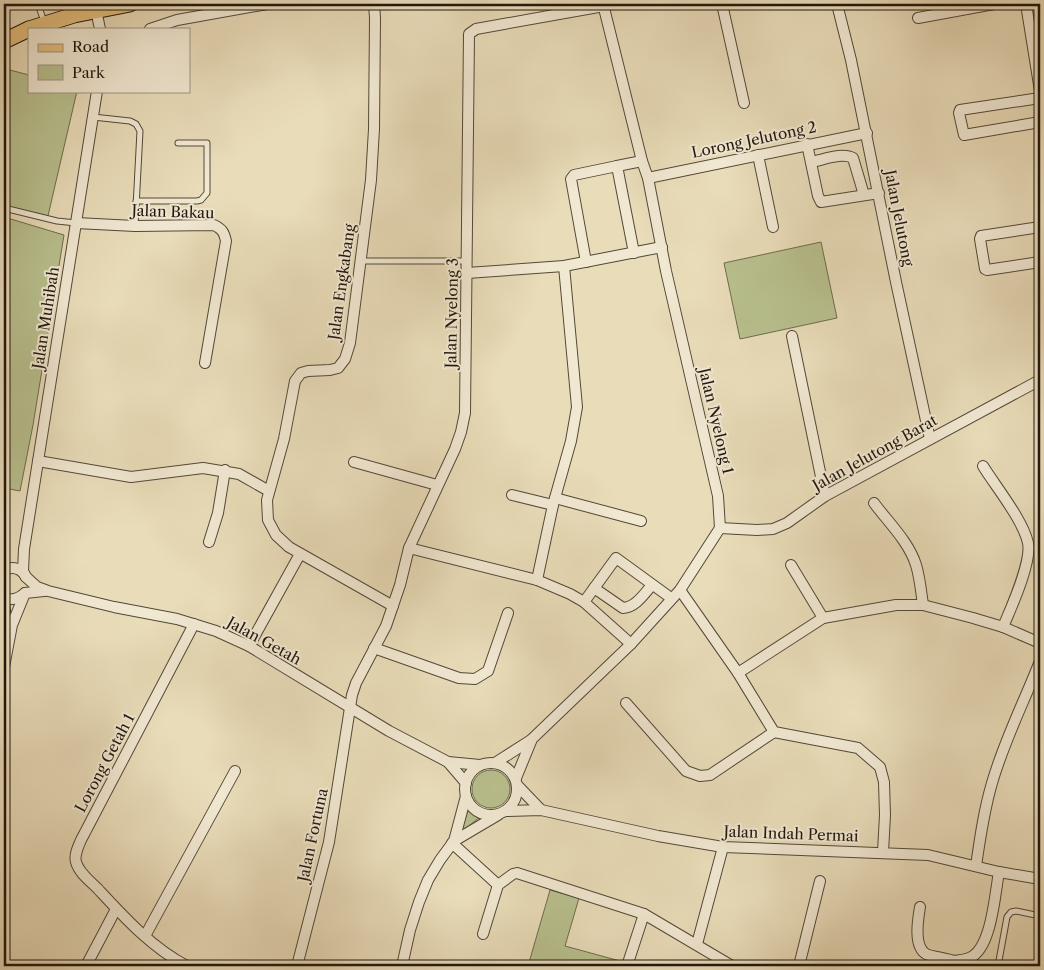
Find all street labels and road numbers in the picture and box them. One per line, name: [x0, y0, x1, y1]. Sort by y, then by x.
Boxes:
street label: Lorong Jelutong 2: [690, 117, 818, 162]
street label: Jalan Jelutong: [880, 166, 918, 268]
street label: Jalan Bakau: [129, 200, 215, 222]
street label: Jalan Engkabang: [324, 223, 359, 343]
street label: Jalan Nyelong 3: [441, 258, 462, 370]
street label: Jalan Muhibah: [28, 265, 63, 372]
street label: Jalan Nyelong 1: [695, 364, 738, 477]
street label: Jalan Jelutong Barat: [807, 410, 941, 496]
street label: Jalan Getah: [222, 611, 305, 669]
street label: Lorong Getah 1: [71, 710, 139, 815]
street label: Jalan Fortuna: [293, 786, 332, 885]
street label: Jalan Indah Permai: [721, 822, 859, 845]

